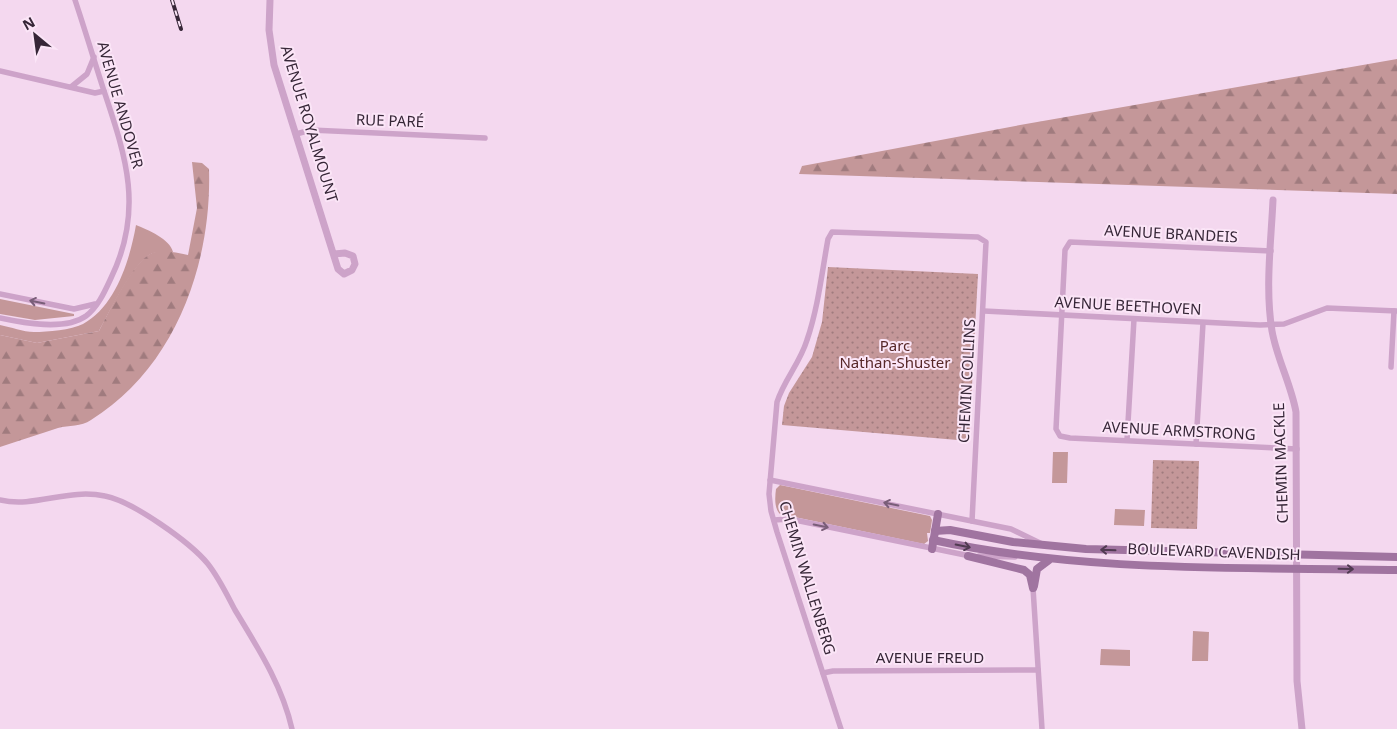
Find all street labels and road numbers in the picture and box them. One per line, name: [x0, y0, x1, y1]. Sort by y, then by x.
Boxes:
street label: AVENUE ANDOVER: [93, 39, 149, 171]
street label: AVENUE ROYALMOUNT: [277, 43, 344, 205]
street label: RUE PARÉ: [356, 109, 424, 131]
street label: AVENUE BRANDEIS: [1104, 220, 1238, 246]
street label: AVENUE BEETHOVEN: [1054, 291, 1202, 319]
street label: CHEMIN COLLINS: [953, 318, 979, 444]
street label: CHEMIN MACKLE: [1268, 402, 1292, 524]
street label: AVENUE ARMSTRONG: [1102, 416, 1256, 444]
street label: CHEMIN WALLENBERG: [775, 498, 841, 657]
street label: BOULEVARD CAVENDISH: [1127, 538, 1301, 564]
street label: AVENUE FREUD: [876, 647, 984, 667]

